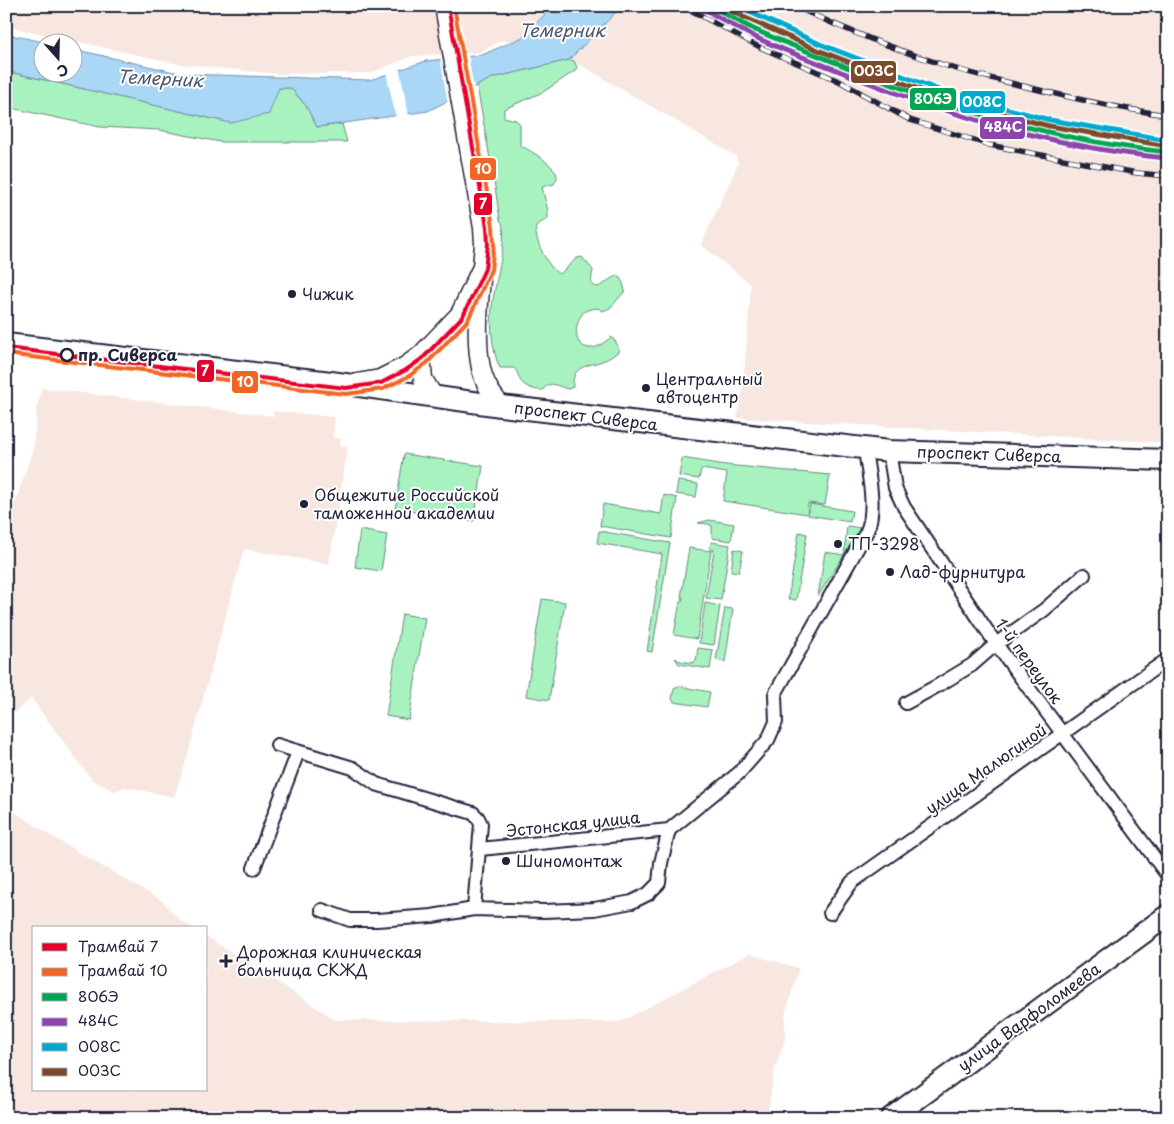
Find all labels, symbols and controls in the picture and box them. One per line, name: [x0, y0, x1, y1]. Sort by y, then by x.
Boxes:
water label: Темерник: [519, 16, 606, 43]
north arrow: [32, 32, 82, 82]
text: С: [54, 59, 71, 82]
line badge: 003С: [850, 60, 897, 84]
text: 003С: [854, 60, 894, 81]
water label: Темерник: [116, 62, 205, 93]
line badge: 806Э: [909, 87, 957, 111]
text: 806Э: [914, 88, 952, 109]
line badge: 008С: [959, 90, 1006, 114]
text: 008С: [962, 91, 1002, 112]
line badge: 484С: [979, 116, 1026, 140]
text: 484С: [984, 116, 1022, 137]
line badge: 10: [469, 157, 497, 181]
text: 10: [474, 158, 492, 179]
line badge: 7: [473, 192, 493, 216]
text: 7: [479, 193, 488, 214]
place label: Чижик: [302, 281, 354, 305]
marker: Чижик: [286, 288, 298, 300]
place label: пр. Сиверса: [78, 342, 178, 366]
marker: пр. Сиверса: [60, 348, 74, 362]
line badge: 7: [196, 359, 215, 383]
text: 7: [201, 360, 210, 381]
place label: Центральный автоцентр: [656, 366, 763, 408]
line badge: 10: [231, 370, 259, 394]
text: 10: [236, 371, 254, 392]
marker: Центральный автоцентр: [640, 382, 652, 394]
street label: проспект Сиверса: [513, 394, 659, 436]
street label: проспект Сиверса: [916, 438, 1062, 468]
place label: Общежитие Российской таможенной академии: [314, 482, 500, 524]
marker: Общежитие Российской таможенной академии: [298, 498, 310, 510]
place label: ТП-3298: [848, 531, 920, 555]
marker: ТП-3298: [832, 538, 844, 550]
place label: Лад-фурнитура: [900, 559, 1025, 583]
marker: Лад-фурнитура: [884, 566, 896, 578]
street label: 1-й переулок: [990, 613, 1069, 709]
street label: улица Малюгиной: [920, 717, 1051, 819]
street label: Эстонская улица: [505, 804, 641, 842]
place label: Шиномонтаж: [516, 848, 622, 872]
marker: Шиномонтаж: [500, 855, 512, 867]
legend: [32, 926, 208, 1092]
text: Трамвай 7: [78, 934, 159, 957]
place label: Дорожная клиническая больница СКЖД: [236, 939, 422, 981]
marker: Дорожная клиническая больница СКЖД: [219, 954, 233, 968]
street label: улица Варфоломеева: [952, 956, 1105, 1076]
text: Трамвай 10: [78, 958, 168, 981]
text: 806Э: [78, 984, 119, 1007]
text: 484С: [78, 1008, 119, 1031]
text: 008С: [78, 1034, 121, 1057]
text: 003С: [78, 1058, 121, 1081]

